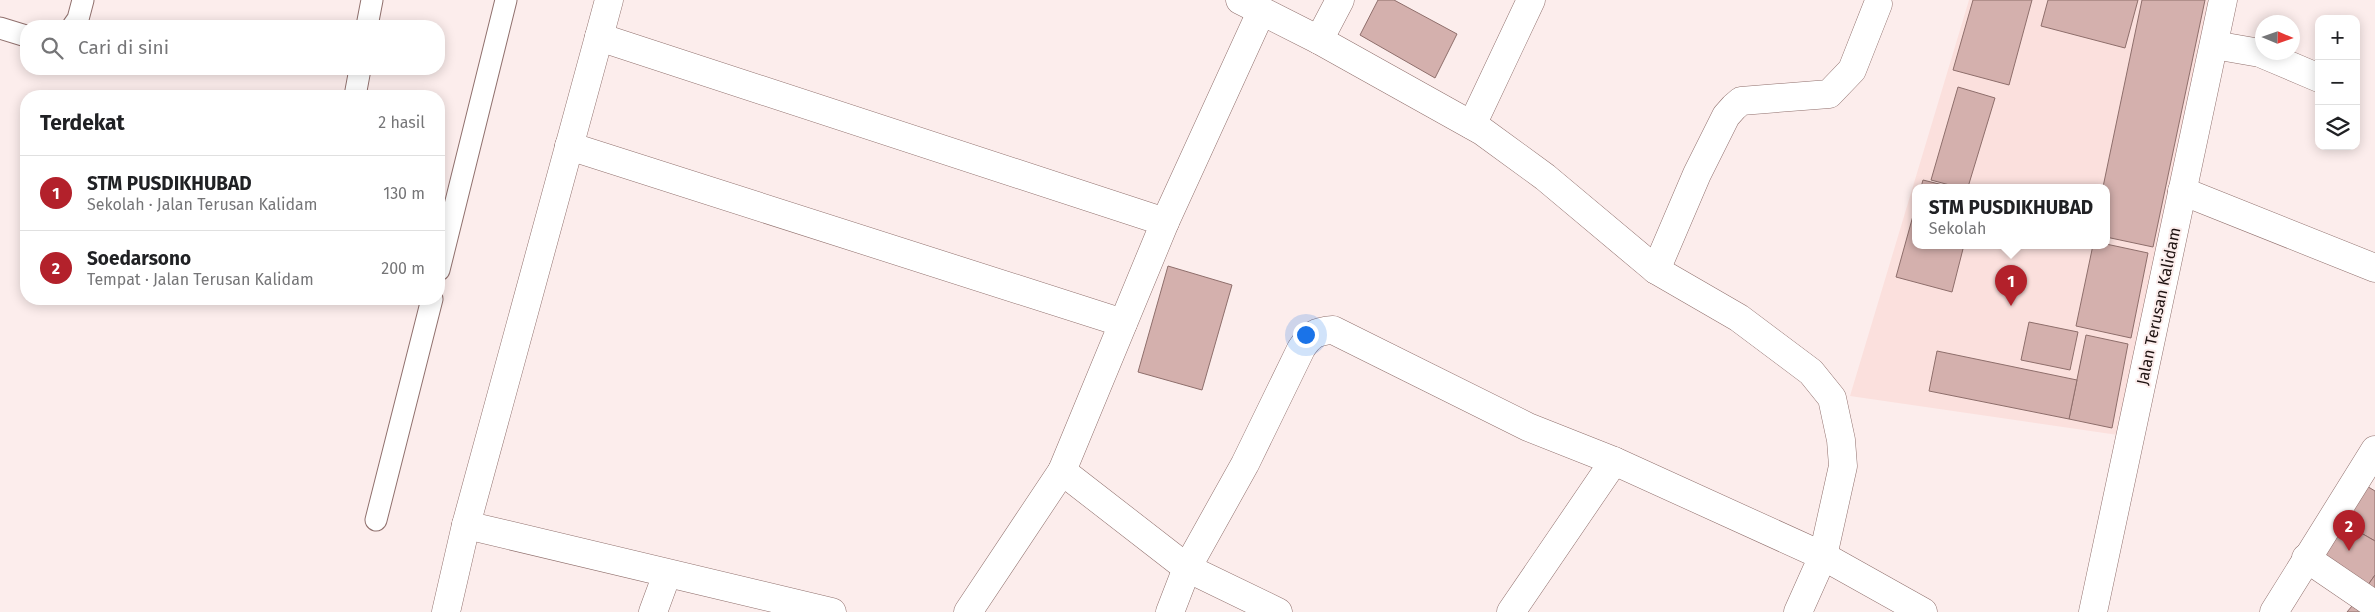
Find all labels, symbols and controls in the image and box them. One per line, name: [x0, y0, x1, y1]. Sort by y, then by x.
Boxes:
north arrow: [2255, 15, 2300, 60]
map controls: [2315, 15, 2360, 150]
button: +: [2315, 15, 2360, 60]
search box: [20, 20, 445, 75]
icon: search: [38, 34, 66, 62]
text: Cari di sini: [78, 36, 169, 59]
button: −: [2315, 60, 2360, 105]
button: layers: [2315, 105, 2360, 150]
text: Terdekat: [40, 110, 125, 136]
text: 2 hasil: [378, 113, 425, 132]
text: STM PUSDIKHUBAD: [87, 172, 252, 195]
text: 1: [52, 184, 60, 203]
text: 130 m: [383, 184, 425, 203]
popup: [1912, 184, 2110, 249]
text: Sekolah · Jalan Terusan Kalidam: [87, 195, 317, 214]
text: STM PUSDIKHUBAD: [1929, 196, 2093, 219]
text: Sekolah: [1929, 219, 1986, 238]
street label: Jalan Terusan Kalidam: [2132, 226, 2184, 387]
text: Soedarsono: [87, 247, 191, 270]
text: 2: [52, 259, 60, 278]
text: 200 m: [381, 259, 425, 278]
pin: 1: [1995, 265, 2027, 306]
text: Tempat · Jalan Terusan Kalidam: [87, 270, 314, 289]
your location: [1293, 322, 1319, 348]
pin: 2: [2333, 510, 2365, 551]

